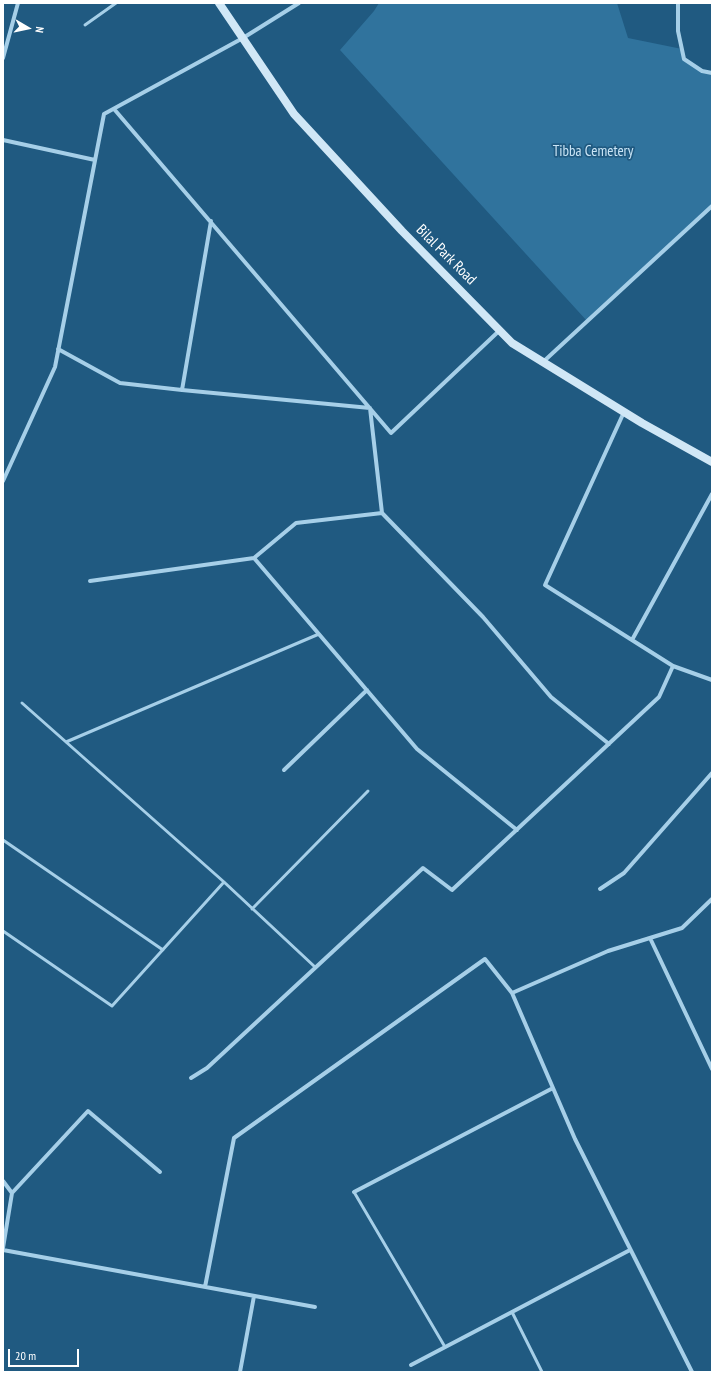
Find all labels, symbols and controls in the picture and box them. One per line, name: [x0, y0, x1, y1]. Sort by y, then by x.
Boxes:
north arrow: [8, 8, 48, 48]
text: N: [32, 26, 47, 34]
park label: Tibba Cemetery: [553, 143, 633, 161]
street label: Bilal Park Road: [412, 221, 480, 289]
scale bar: [10, 1341, 81, 1367]
text: 20 m: [15, 1348, 36, 1363]

